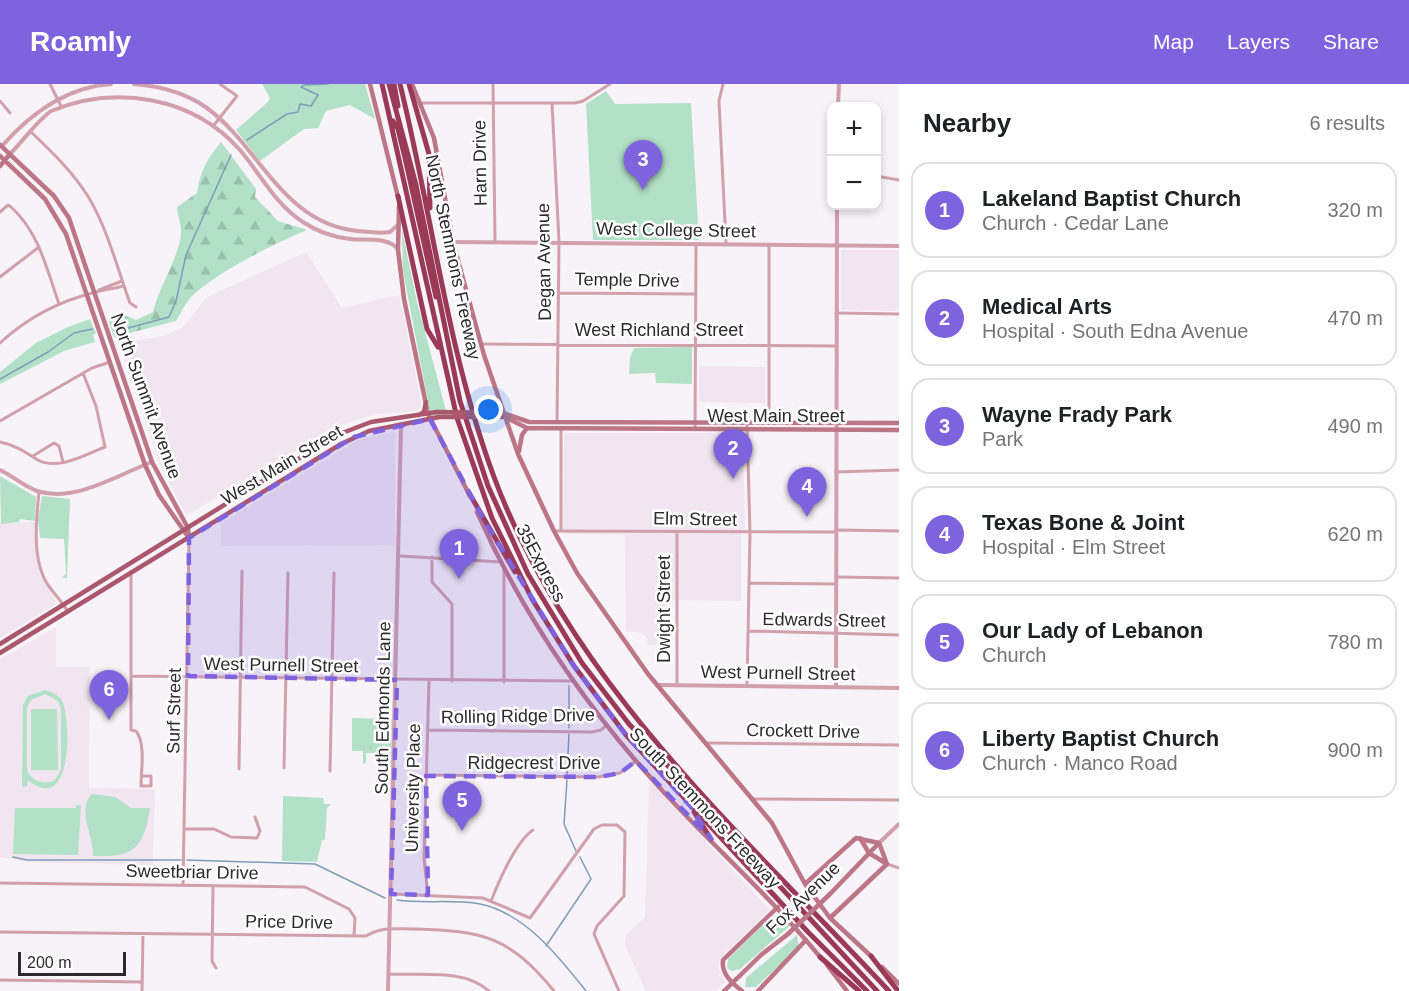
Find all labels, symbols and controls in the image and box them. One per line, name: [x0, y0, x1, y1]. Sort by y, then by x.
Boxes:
text: Roamly: [30, 26, 131, 57]
text: Map: [1153, 30, 1194, 53]
text: Layers: [1227, 30, 1290, 53]
text: Share: [1323, 30, 1379, 53]
map controls: [827, 102, 881, 210]
button: +: [827, 102, 881, 156]
text: Nearby: [923, 108, 1011, 138]
text: 6 results: [1309, 112, 1385, 134]
street label: Harn Drive: [469, 120, 491, 206]
pin: 3: [624, 141, 662, 190]
street label: North Stemmons Freeway: [421, 153, 485, 361]
button: −: [827, 156, 881, 210]
text: Lakeland Baptist Church: [982, 186, 1241, 211]
text: 1: [939, 199, 950, 221]
text: 320 m: [1327, 199, 1383, 221]
street label: Degan Avenue: [533, 203, 555, 321]
text: Church · Cedar Lane: [982, 212, 1169, 234]
street label: West College Street: [596, 219, 756, 241]
street label: Temple Drive: [574, 269, 680, 291]
text: Medical Arts: [982, 294, 1112, 319]
text: 2: [939, 307, 950, 329]
text: 470 m: [1327, 307, 1383, 329]
street label: North Summit Avenue: [107, 310, 185, 482]
street label: West Richland Street: [575, 320, 743, 340]
text: Hospital · South Edna Avenue: [982, 320, 1248, 342]
your location: [474, 395, 503, 424]
text: Wayne Frady Park: [982, 402, 1172, 427]
street label: West Main Street: [707, 406, 845, 426]
text: 3: [939, 415, 950, 437]
text: 490 m: [1327, 415, 1383, 437]
street label: West Main Street: [218, 421, 346, 509]
text: Park: [982, 428, 1023, 450]
pin: 2: [714, 430, 752, 479]
pin: 4: [788, 468, 826, 517]
street label: Elm Street: [653, 508, 737, 530]
text: Texas Bone & Joint: [982, 510, 1185, 535]
street label: 35Express: [512, 521, 570, 605]
text: 4: [939, 523, 950, 545]
text: 620 m: [1327, 523, 1383, 545]
pin: 1: [440, 530, 478, 579]
text: Hospital · Elm Street: [982, 536, 1165, 558]
street label: Dwight Street: [654, 555, 674, 663]
street label: Edwards Street: [762, 609, 886, 631]
text: Our Lady of Lebanon: [982, 618, 1203, 643]
street label: South Edmonds Lane: [371, 621, 395, 795]
text: 5: [939, 631, 950, 653]
text: 780 m: [1327, 631, 1383, 653]
text: Church: [982, 644, 1046, 666]
street label: West Purnell Street: [203, 654, 359, 676]
street label: West Purnell Street: [700, 662, 856, 684]
street label: Surf Street: [163, 668, 185, 754]
pin: 6: [90, 670, 128, 720]
street label: Rolling Ridge Drive: [441, 705, 595, 727]
street label: Crockett Drive: [746, 720, 860, 742]
street label: University Place: [402, 723, 424, 853]
street label: South Stemmons Freeway: [625, 724, 785, 892]
text: Liberty Baptist Church: [982, 726, 1219, 751]
text: 6: [939, 739, 950, 761]
text: 900 m: [1327, 739, 1383, 761]
text: Church · Manco Road: [982, 752, 1178, 774]
street label: Ridgecrest Drive: [467, 753, 601, 773]
pin: 5: [442, 782, 482, 831]
street label: Fox Avenue: [762, 858, 844, 938]
street label: Sweetbriar Drive: [125, 861, 259, 883]
street label: Price Drive: [245, 911, 333, 933]
scale bar: [18, 949, 126, 976]
text: 200 m: [27, 954, 71, 971]

